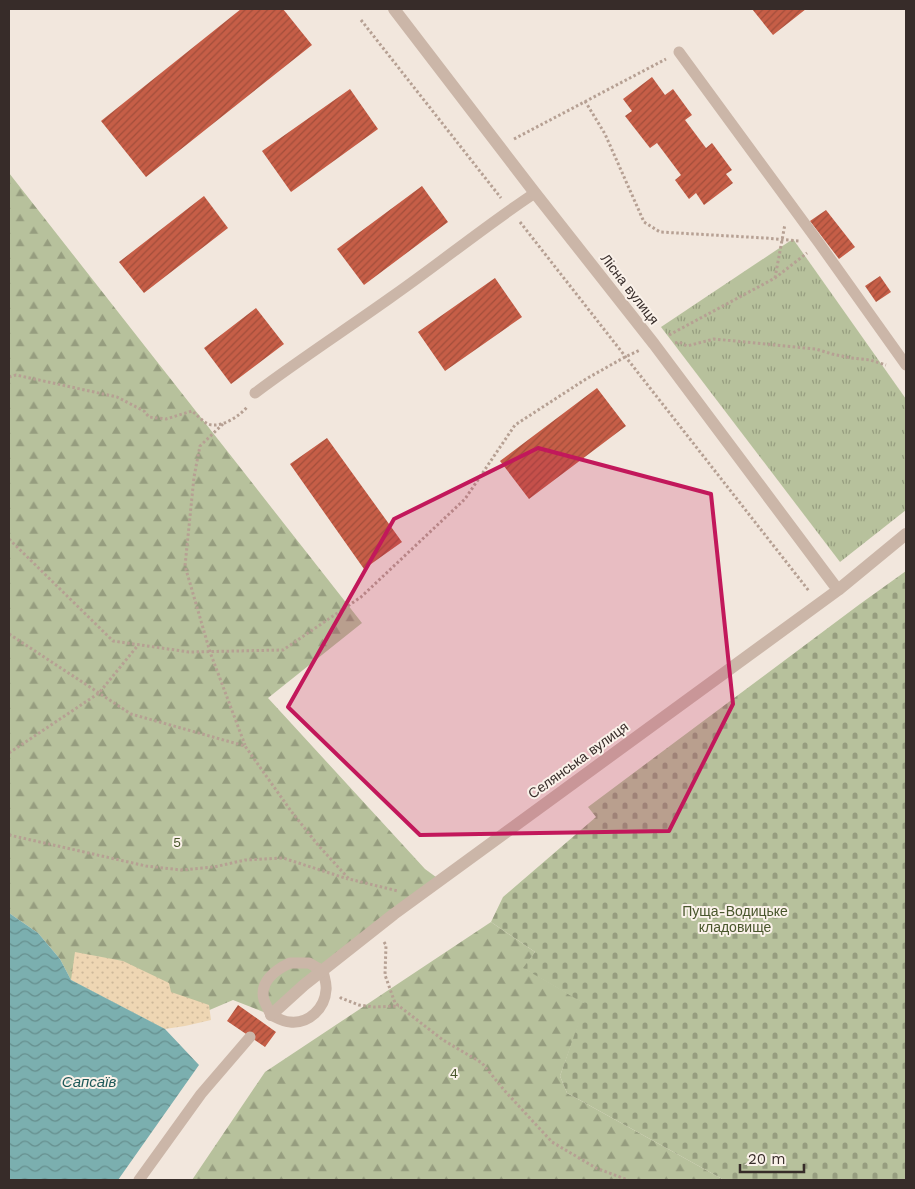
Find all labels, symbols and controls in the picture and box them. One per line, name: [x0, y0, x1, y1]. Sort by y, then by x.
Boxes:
street label: Лісна вулиця: [598, 251, 662, 327]
street label: Селянська вулиця: [525, 718, 631, 802]
park label: 5: [173, 834, 181, 850]
park label: Пуща-Водицьке кладовище: [682, 903, 788, 935]
park label: 4: [450, 1065, 458, 1081]
water label: Сапсаїв: [62, 1073, 116, 1091]
scale bar: [740, 1142, 804, 1174]
text: 20 m: [748, 1150, 786, 1168]

